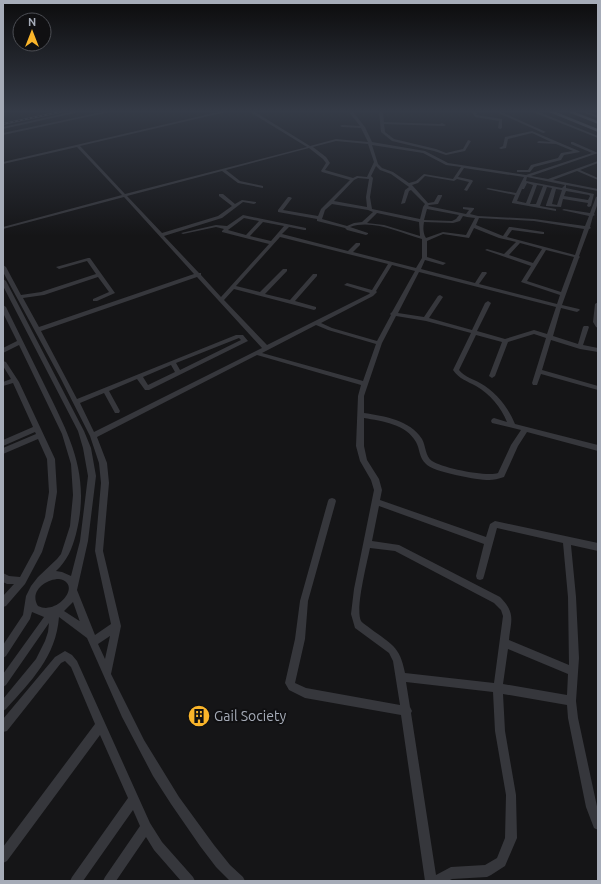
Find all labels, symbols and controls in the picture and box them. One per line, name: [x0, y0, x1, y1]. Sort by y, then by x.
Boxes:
north arrow: [12, 12, 52, 52]
text: N: [28, 16, 36, 28]
building icon: Gail Society: [186, 703, 212, 729]
place label: Gail Society: [214, 708, 286, 724]

